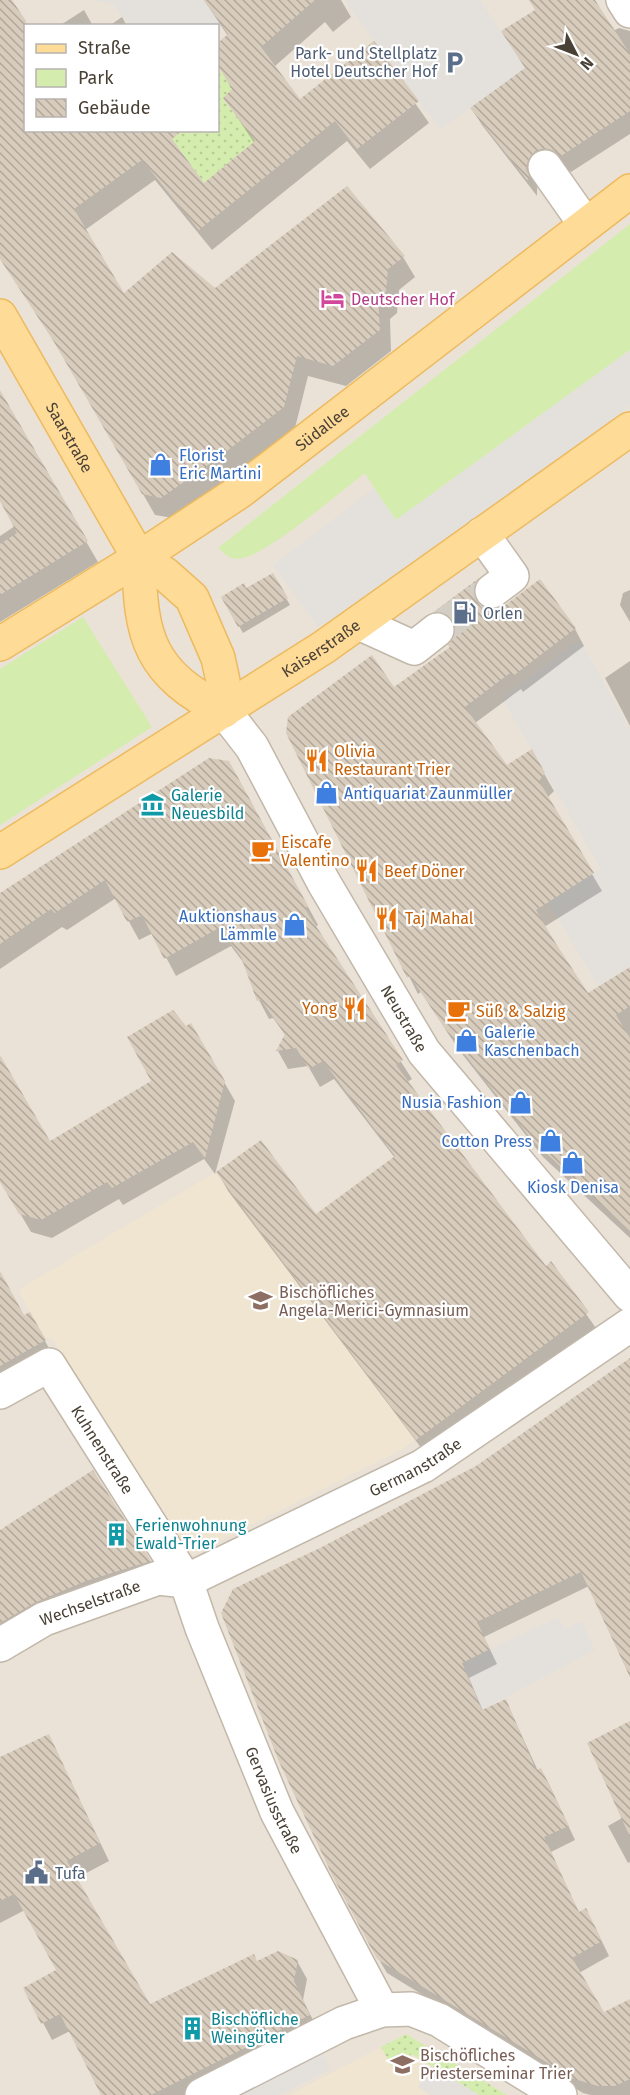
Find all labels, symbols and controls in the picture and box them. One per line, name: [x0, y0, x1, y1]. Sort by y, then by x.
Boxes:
legend: [24, 24, 219, 132]
north arrow: [546, 24, 606, 84]
text: Straße: [78, 37, 131, 59]
place label: Park- und Stellplatz Hotel Deutscher Hof: [290, 44, 439, 81]
parking icon: Park- und Stellplatz Hotel Deutscher Hof: [442, 49, 468, 75]
text: N: [576, 53, 597, 74]
text: Park: [78, 67, 114, 89]
text: Gebäude: [78, 97, 151, 119]
hotel icon: Deutscher Hof: [320, 286, 346, 312]
place label: Deutscher Hof: [351, 290, 456, 309]
street label: Saarstraße: [42, 399, 97, 476]
street label: Südallee: [292, 402, 353, 455]
place label: Florist Eric Martini: [179, 446, 261, 483]
shop icon: Florist Eric Martini: [148, 451, 174, 477]
fuel station icon: Orlen: [452, 600, 478, 626]
place label: Orlen: [483, 604, 523, 623]
street label: Kaiserstraße: [278, 615, 364, 681]
place label: Olivia Restaurant Trier: [334, 742, 451, 779]
restaurant icon: Olivia Restaurant Trier: [303, 747, 329, 773]
shop icon: Antiquariat Zaunmüller: [313, 780, 339, 806]
place label: Antiquariat Zaunmüller: [344, 784, 513, 803]
place label: Galerie Neuesbild: [171, 786, 244, 823]
museum icon: Galerie Neuesbild: [140, 791, 166, 817]
place label: Eiscafe Valentino: [281, 833, 350, 870]
cafe icon: Eiscafe Valentino: [250, 838, 276, 864]
restaurant icon: Beef Döner: [353, 858, 379, 884]
place label: Beef Döner: [384, 862, 466, 881]
restaurant icon: Taj Mahal: [374, 905, 400, 931]
place label: Auktionshaus Lämmle: [179, 907, 277, 944]
place label: Taj Mahal: [405, 909, 474, 928]
shop icon: Auktionshaus Lämmle: [282, 912, 308, 938]
street label: Neustraße: [377, 982, 431, 1056]
restaurant icon: Yong: [342, 995, 368, 1021]
cafe icon: Süß & Salzig: [445, 998, 471, 1024]
place label: Yong: [302, 999, 338, 1018]
place label: Süß & Salzig: [476, 1002, 566, 1021]
place label: Galerie Kaschenbach: [484, 1023, 580, 1060]
shop icon: Galerie Kaschenbach: [453, 1028, 479, 1054]
shop icon: Nusia Fashion: [507, 1089, 533, 1115]
place label: Nusia Fashion: [401, 1093, 502, 1112]
shop icon: Cotton Press: [537, 1128, 563, 1154]
place label: Cotton Press: [442, 1132, 532, 1151]
shop icon: Kiosk Denisa: [560, 1149, 586, 1175]
place label: Kiosk Denisa: [527, 1178, 619, 1197]
place label: Bischöfliches Angela-Merici-Gymnasium: [279, 1283, 469, 1320]
school or university icon: Bischöfliches Angela-Merici-Gymnasium: [248, 1288, 274, 1314]
street label: Kuhnenstraße: [67, 1402, 137, 1498]
street label: Germanstraße: [366, 1434, 465, 1501]
place label: Ferienwohnung Ewald-Trier: [135, 1516, 247, 1553]
building icon: Ferienwohnung Ewald-Trier: [104, 1521, 130, 1547]
street label: Wechselstraße: [37, 1576, 143, 1630]
street label: Gervasiusstraße: [241, 1744, 306, 1857]
public building icon: Tufa: [24, 1860, 50, 1886]
place label: Tufa: [55, 1864, 86, 1883]
place label: Bischöfliche Weingüter: [211, 2010, 299, 2047]
building icon: Bischöfliche Weingüter: [180, 2015, 206, 2041]
place label: Bischöfliches Priesterseminar Trier: [420, 2046, 573, 2083]
school or university icon: Bischöfliches Priesterseminar Trier: [389, 2051, 415, 2077]

